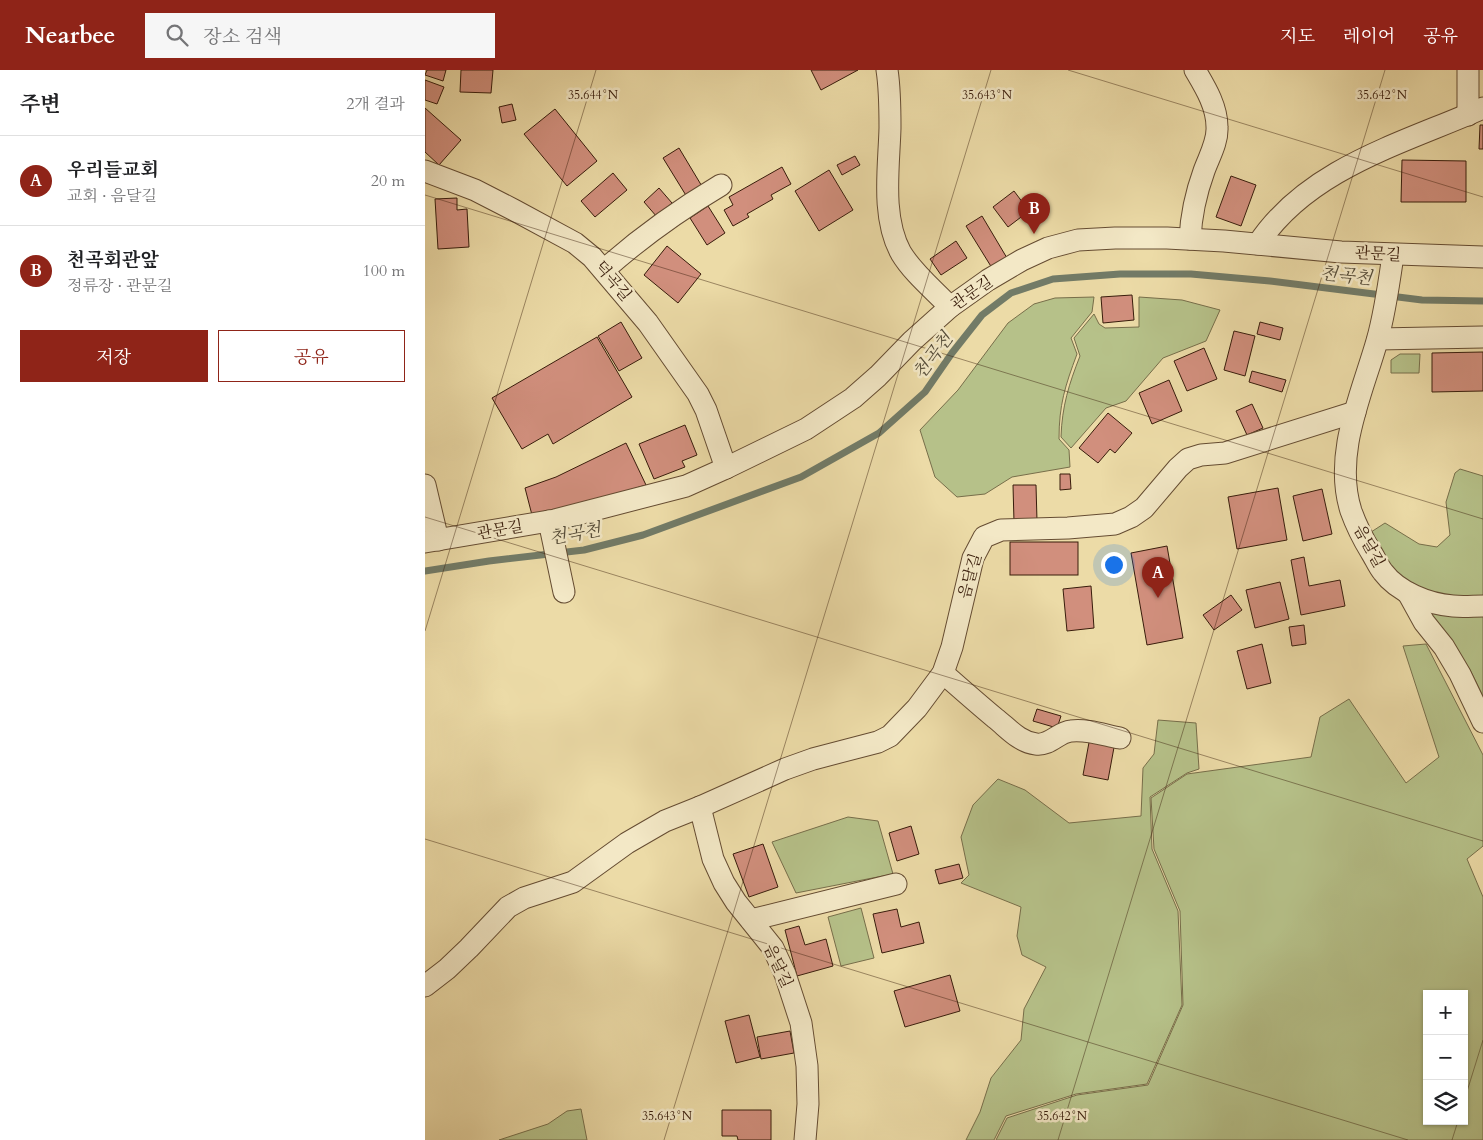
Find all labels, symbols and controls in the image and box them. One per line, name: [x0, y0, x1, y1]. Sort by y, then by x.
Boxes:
search box: [145, 13, 495, 58]
text: Nearbee: [25, 19, 115, 52]
icon: search: [163, 21, 191, 49]
text: 장소 검색: [203, 24, 282, 50]
text: 지도: [1280, 24, 1315, 49]
text: 레이어: [1343, 24, 1395, 49]
text: 공유: [1423, 24, 1458, 49]
text: 35.644°N: [568, 87, 619, 103]
text: 35.643°N: [962, 87, 1013, 103]
text: 35.642°N: [1357, 87, 1408, 103]
text: 주변: [20, 90, 61, 119]
text: 2개 결과: [346, 93, 405, 115]
text: 우리들교회: [67, 157, 159, 183]
text: A: [30, 170, 42, 192]
text: 20 m: [371, 170, 405, 192]
text: 교회 · 음달길: [67, 185, 157, 207]
pin: B: [1018, 193, 1050, 234]
street label: 관문길: [1354, 242, 1402, 266]
text: 천곡회관앞: [67, 247, 159, 273]
street label: 덕곡길: [590, 256, 636, 306]
text: B: [30, 260, 42, 282]
text: 100 m: [363, 260, 405, 282]
water label: 천곡천: [1319, 261, 1375, 291]
street label: 관문길: [947, 271, 997, 315]
text: 정류장 · 관문길: [67, 275, 172, 297]
water label: 천곡천: [907, 326, 960, 384]
button: 저장: [20, 330, 208, 382]
button: 공유: [218, 330, 405, 382]
street label: 관문길: [475, 515, 525, 545]
water label: 천곡천: [547, 517, 604, 551]
street label: 음달길: [1348, 520, 1390, 572]
street label: 음달길: [953, 551, 987, 601]
your location: [1101, 552, 1127, 578]
pin: A: [1142, 557, 1174, 598]
street label: 음달길: [758, 940, 798, 992]
map controls: [1423, 990, 1468, 1125]
button: +: [1423, 990, 1468, 1035]
button: −: [1423, 1035, 1468, 1080]
button: layers: [1423, 1080, 1468, 1125]
text: 35.643°N: [642, 1108, 693, 1124]
text: 35.642°N: [1037, 1108, 1088, 1124]

